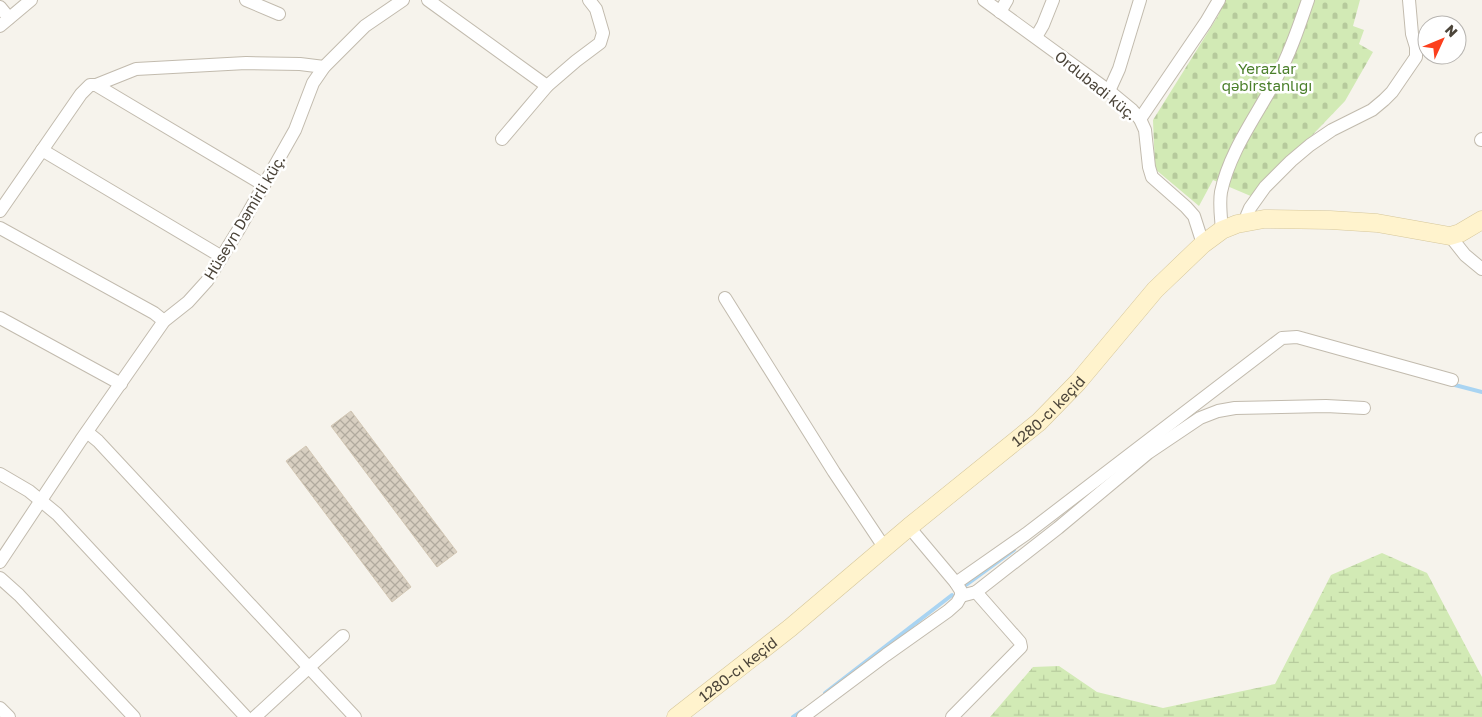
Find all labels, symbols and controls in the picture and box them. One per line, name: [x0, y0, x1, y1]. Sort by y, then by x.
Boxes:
north arrow: [1417, 15, 1467, 65]
text: N: [1442, 21, 1462, 40]
street label: Ordubadi küç.: [1052, 47, 1140, 123]
park label: Yerazlar qəbirstanlığı: [1222, 59, 1312, 94]
street label: Hüseyn Dəmirli küç.: [200, 151, 288, 283]
street label: 1280-cı keçid: [1008, 372, 1088, 450]
street label: 1280-cı keçid: [695, 633, 780, 705]

